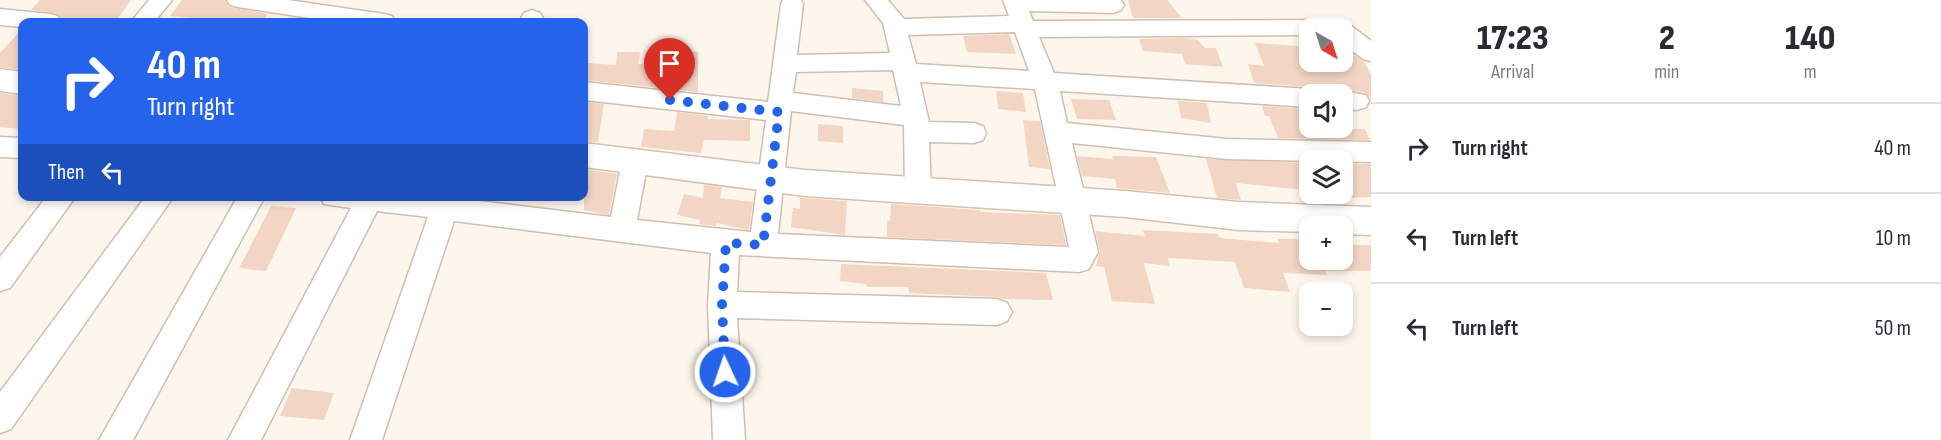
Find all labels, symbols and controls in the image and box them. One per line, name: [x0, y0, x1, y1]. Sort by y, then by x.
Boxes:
text: 17:23: [1477, 17, 1549, 60]
text: 2: [1659, 17, 1675, 60]
text: 140: [1785, 17, 1835, 60]
north arrow: [1299, 18, 1353, 72]
map controls: [1299, 18, 1353, 336]
pin: [644, 38, 695, 100]
text: 40 m: [147, 40, 221, 91]
icon: right: [48, 42, 126, 120]
icon: arrive: [653, 47, 686, 80]
text: Arrival: [1491, 60, 1534, 84]
text: min: [1654, 60, 1679, 84]
text: m: [1804, 60, 1817, 84]
button: sound: [1299, 84, 1353, 138]
text: Turn right: [147, 91, 234, 123]
icon: right: [1401, 132, 1434, 165]
text: Turn right: [1452, 135, 1528, 162]
text: 40 m: [1874, 135, 1911, 162]
button: layers: [1299, 150, 1353, 204]
icon: left: [96, 156, 129, 189]
text: Then: [48, 159, 84, 186]
button: +: [1299, 216, 1353, 270]
icon: left: [1401, 222, 1434, 255]
text: Turn left: [1452, 225, 1518, 252]
text: 10 m: [1876, 225, 1911, 252]
button: −: [1299, 282, 1353, 336]
icon: left: [1401, 312, 1434, 345]
text: Turn left: [1452, 315, 1518, 342]
text: 50 m: [1875, 315, 1911, 342]
position arrow: [693, 340, 757, 404]

